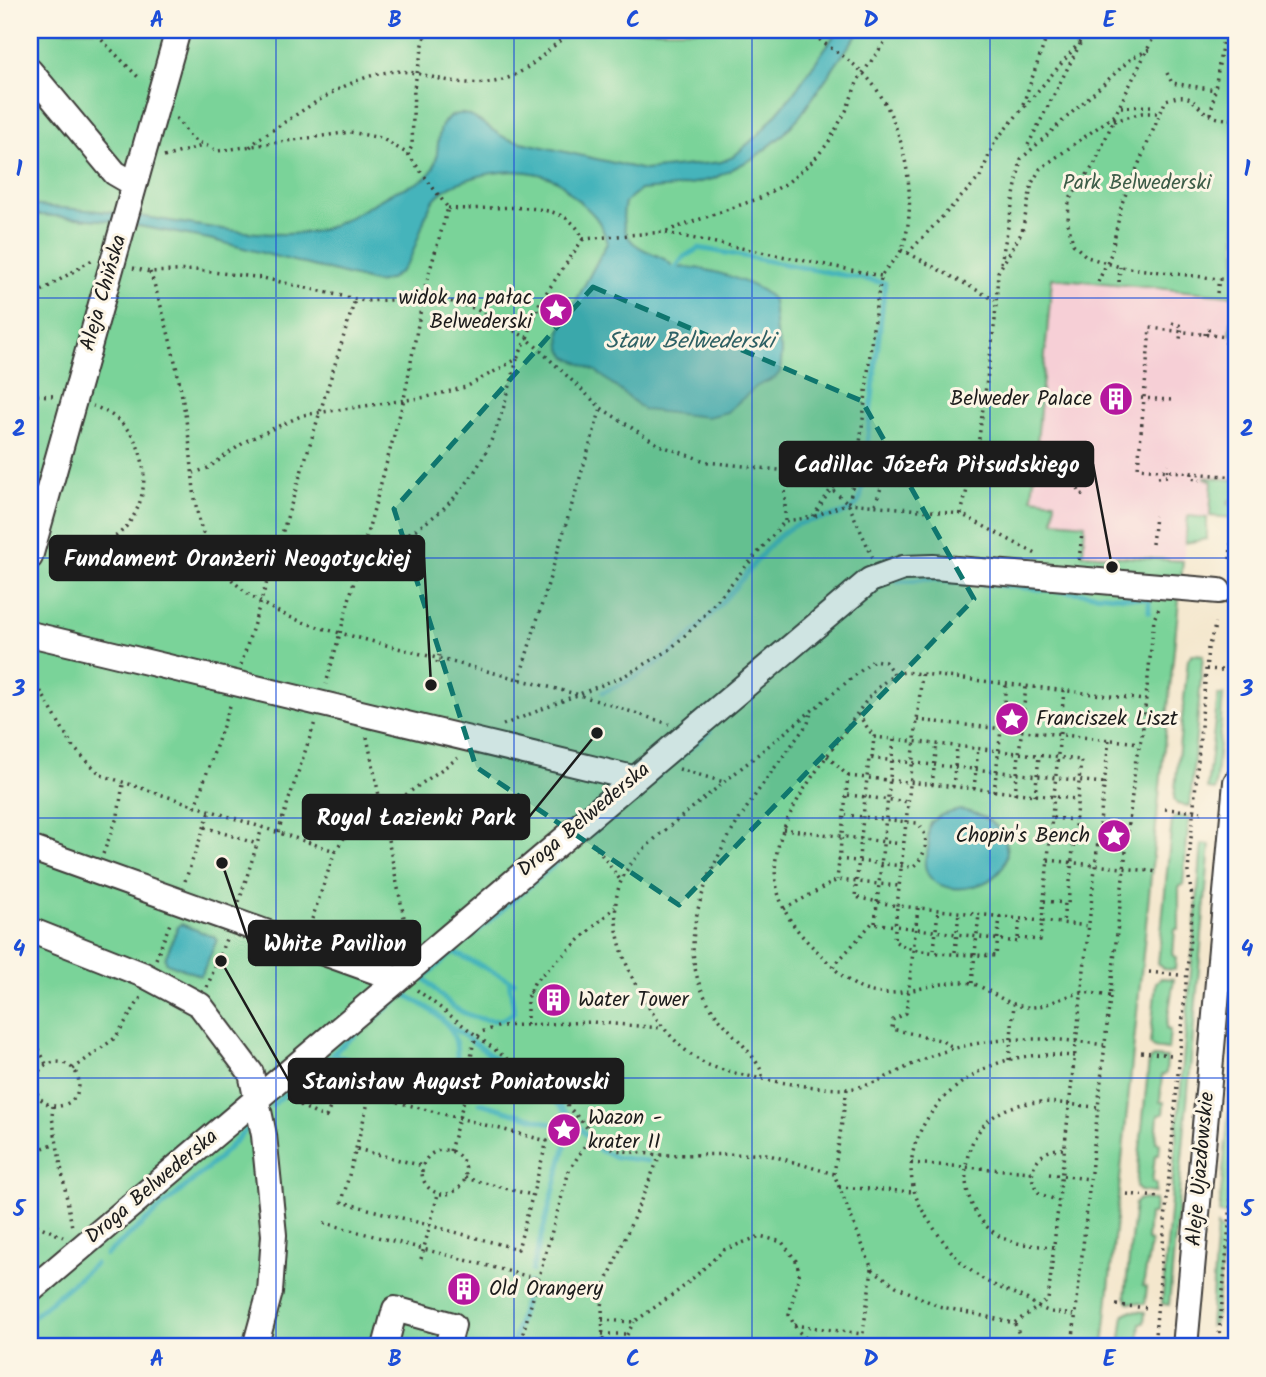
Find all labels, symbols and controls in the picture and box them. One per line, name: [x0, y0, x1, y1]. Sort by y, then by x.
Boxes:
text: A: [150, 3, 164, 39]
text: B: [388, 3, 402, 39]
text: C: [626, 3, 640, 39]
text: D: [863, 3, 879, 39]
text: E: [1103, 3, 1117, 39]
text: 1: [16, 152, 23, 188]
text: 1: [1244, 152, 1251, 188]
park label: Park Belwederski: [1063, 167, 1212, 200]
street label: Aleja Chińska: [72, 231, 136, 355]
place label: widok na pałac Belwederski: [398, 282, 533, 339]
place icon: widok na pałac Belwederski: [537, 291, 575, 329]
water label: Staw Belwederski: [606, 324, 779, 360]
building icon: Belweder Palace: [1097, 380, 1135, 418]
place label: Belweder Palace: [950, 383, 1093, 416]
text: 2: [12, 412, 26, 448]
text: 2: [1240, 412, 1254, 448]
callout: Cadillac Józefa Piłsudskiego: [780, 442, 1093, 486]
text: Cadillac Józefa Piłsudskiego: [794, 448, 1080, 484]
callout: Fundament Oranżerii Neogotyckiej: [50, 536, 424, 580]
text: Fundament Oranżerii Neogotyckiej: [64, 542, 412, 578]
text: 3: [12, 672, 26, 708]
text: 3: [1240, 672, 1254, 708]
place icon: Franciszek Liszt: [993, 700, 1031, 738]
place label: Franciszek Liszt: [1036, 703, 1179, 736]
street label: Droga Belwederska: [510, 754, 658, 886]
callout: Royal Łazienki Park: [303, 795, 529, 839]
text: Royal Łazienki Park: [317, 801, 516, 837]
place icon: Chopin's Bench: [1095, 817, 1133, 855]
place label: Chopin's Bench: [955, 820, 1090, 853]
callout: White Pavilion: [249, 921, 420, 965]
text: White Pavilion: [264, 927, 407, 963]
text: 4: [13, 932, 26, 968]
text: 4: [1241, 932, 1254, 968]
building icon: Water Tower: [535, 981, 573, 1019]
place label: Water Tower: [578, 984, 690, 1017]
callout: Stanisław August Poniatowski: [289, 1059, 623, 1103]
text: Stanisław August Poniatowski: [303, 1065, 610, 1101]
street label: Aleje Ujazdowskie: [1178, 1090, 1224, 1248]
place label: Wazon - krater II: [588, 1102, 662, 1159]
place icon: Wazon - krater II: [545, 1111, 583, 1149]
street label: Droga Belwederska: [78, 1121, 226, 1253]
text: 5: [12, 1192, 27, 1228]
text: 5: [1240, 1192, 1255, 1228]
building icon: Old Orangery: [445, 1270, 483, 1308]
place label: Old Orangery: [489, 1273, 603, 1306]
text: A: [150, 1342, 164, 1377]
text: B: [388, 1342, 402, 1377]
text: C: [626, 1342, 640, 1377]
text: D: [863, 1342, 879, 1377]
text: E: [1103, 1342, 1117, 1377]

